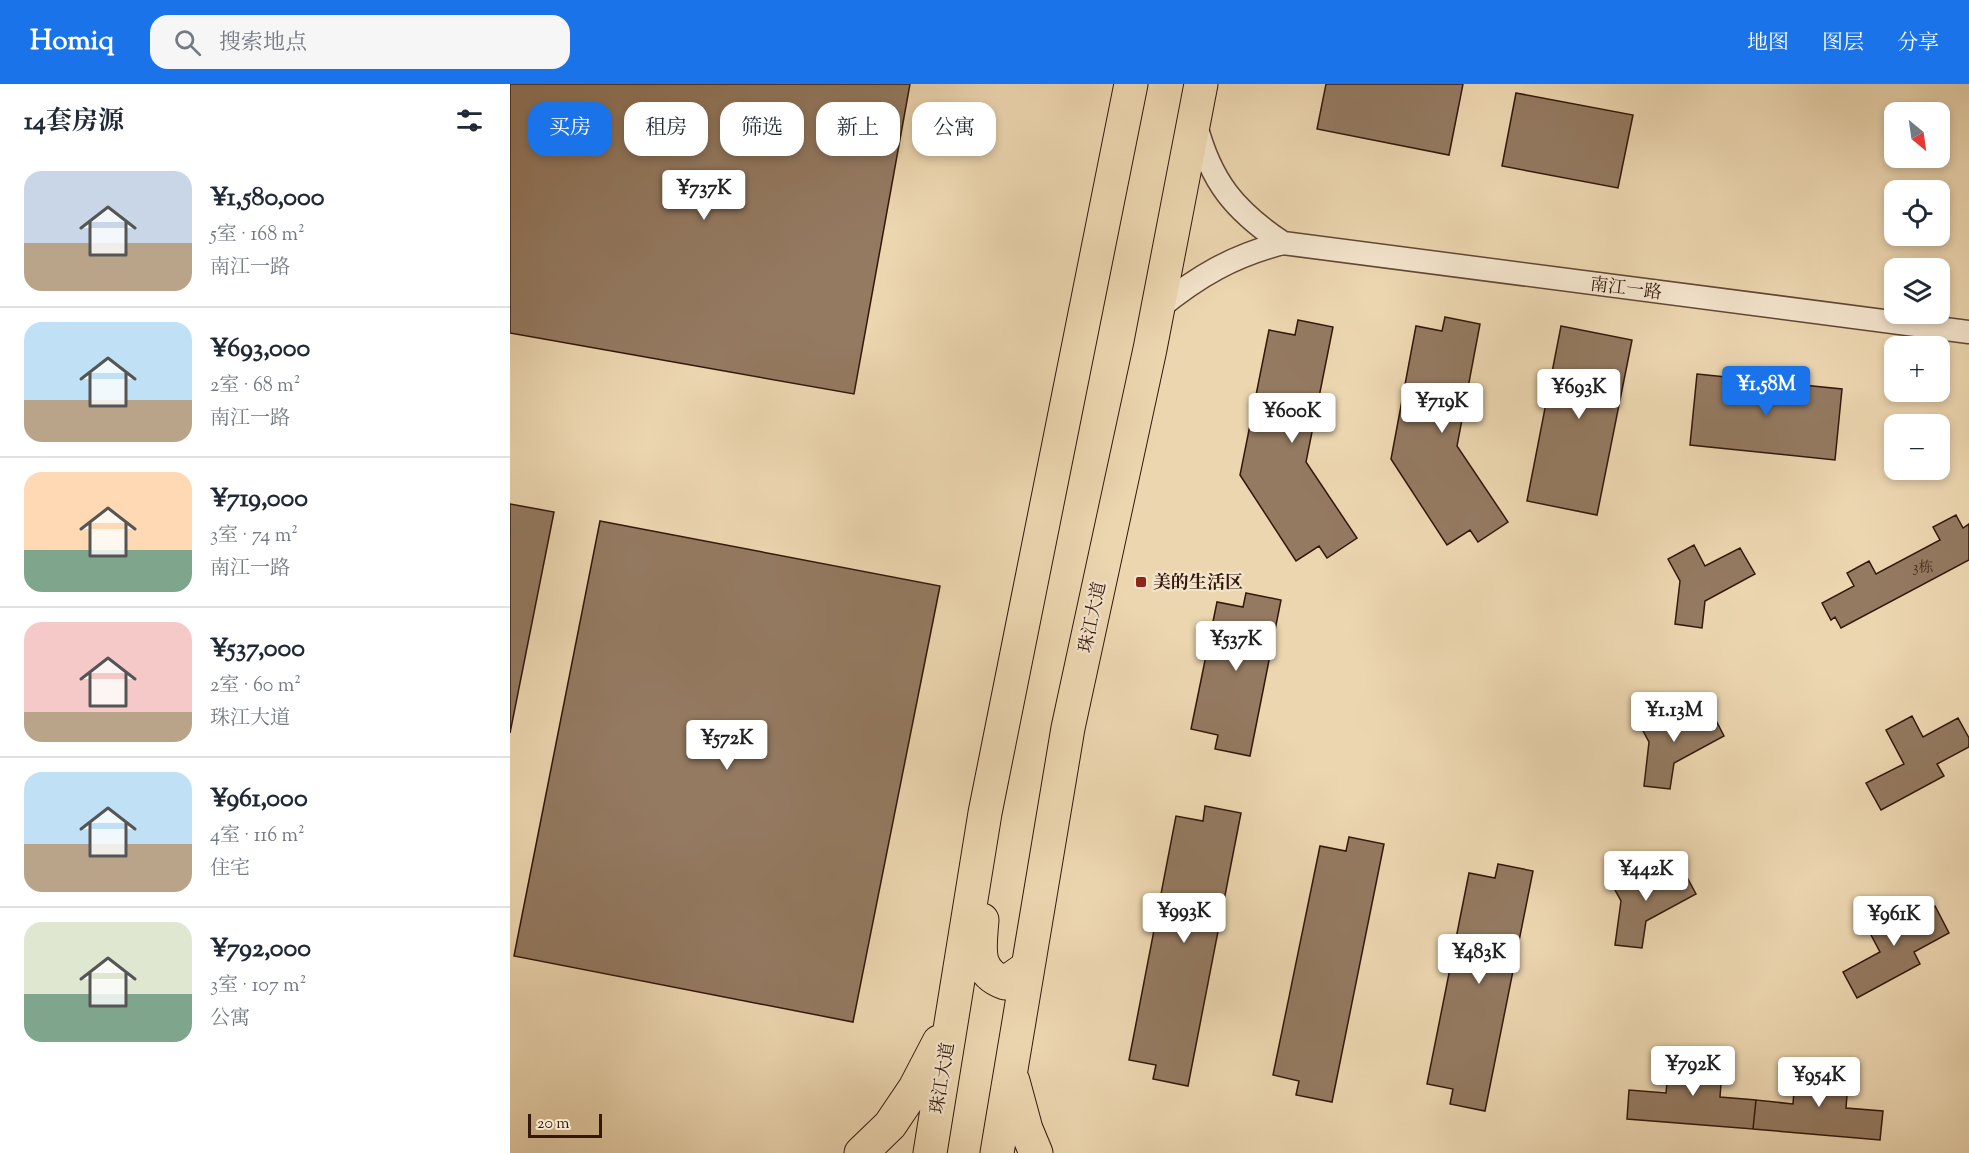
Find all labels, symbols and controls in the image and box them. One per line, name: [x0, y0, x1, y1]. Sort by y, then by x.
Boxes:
search box: [150, 15, 570, 69]
text: Homiq: [30, 22, 114, 62]
icon: search: [171, 26, 204, 59]
text: 搜索地点: [219, 28, 307, 60]
text: 地图: [1747, 29, 1789, 59]
text: 图层: [1822, 29, 1864, 59]
text: 分享: [1897, 29, 1939, 59]
chip: 买房: [528, 102, 612, 156]
chip: 租房: [624, 102, 708, 156]
chip: 筛选: [720, 102, 804, 156]
chip: 新上: [816, 102, 900, 156]
chip: 公寓: [912, 102, 996, 156]
north arrow: [1884, 102, 1950, 168]
map controls: [1884, 102, 1950, 480]
text: 14套房源: [24, 104, 124, 141]
icon: filters: [453, 104, 486, 137]
pin: ¥737K: [662, 170, 746, 221]
text: ¥737K: [676, 175, 732, 204]
text: ¥1,580,000: [210, 180, 325, 217]
button: locate: [1884, 180, 1950, 246]
icon: home: [72, 195, 144, 267]
text: 5室 · 168 m²: [210, 221, 305, 250]
text: 南江一路: [210, 254, 290, 283]
button: layers: [1884, 258, 1950, 324]
street label: 南江一路: [1588, 273, 1663, 307]
text: ¥693,000: [210, 331, 310, 368]
button: +: [1884, 336, 1950, 402]
icon: home: [72, 346, 144, 418]
pin: ¥1.58M: [1717, 366, 1815, 417]
pin: ¥693K: [1537, 369, 1621, 420]
text: ¥1.58M: [1736, 371, 1796, 400]
text: 2室 · 68 m²: [210, 372, 300, 401]
text: ¥693K: [1551, 374, 1607, 403]
pin: ¥719K: [1400, 383, 1484, 434]
text: ¥719K: [1415, 388, 1469, 417]
pin: ¥600K: [1250, 393, 1334, 444]
text: ¥600K: [1263, 398, 1321, 427]
text: 南江一路: [210, 405, 290, 434]
button: −: [1884, 414, 1950, 480]
text: ¥719,000: [210, 481, 308, 518]
icon: home: [72, 496, 144, 568]
text: 3室 · 74 m²: [210, 522, 298, 551]
text: 南江一路: [210, 555, 290, 584]
house number: 3栋: [1912, 558, 1934, 579]
place label: 美的生活区: [1153, 571, 1243, 597]
marker: 美的生活区: [1134, 575, 1148, 589]
street label: 珠江大道: [1074, 579, 1114, 655]
pin: ¥537K: [1194, 621, 1278, 672]
text: ¥537K: [1210, 626, 1262, 655]
text: ¥537,000: [210, 631, 305, 668]
icon: home: [72, 646, 144, 718]
text: 2室 · 60 m²: [210, 672, 301, 701]
pin: ¥1.13M: [1625, 692, 1723, 743]
text: ¥1.13M: [1645, 697, 1703, 726]
text: 珠江大道: [210, 705, 290, 734]
pin: ¥572K: [685, 720, 769, 771]
text: ¥572K: [700, 725, 754, 754]
text: ¥961,000: [210, 781, 308, 818]
icon: home: [72, 796, 144, 868]
text: 4室 · 116 m²: [210, 822, 305, 851]
pin: ¥442K: [1604, 851, 1688, 902]
text: 住宅: [210, 855, 250, 884]
text: ¥442K: [1618, 856, 1674, 885]
pin: ¥993K: [1142, 893, 1226, 944]
pin: ¥961K: [1852, 896, 1936, 947]
text: ¥993K: [1157, 898, 1211, 927]
text: ¥961K: [1867, 901, 1921, 930]
text: ¥792,000: [210, 931, 311, 968]
pin: ¥483K: [1437, 934, 1521, 985]
text: ¥483K: [1452, 939, 1506, 968]
icon: home: [72, 946, 144, 1018]
text: 3室 · 107 m²: [210, 972, 306, 1001]
text: 公寓: [210, 1005, 250, 1034]
street label: 珠江大道: [926, 1041, 962, 1116]
pin: ¥792K: [1651, 1046, 1735, 1097]
text: ¥792K: [1665, 1051, 1721, 1080]
pin: ¥954K: [1777, 1057, 1861, 1108]
text: ¥954K: [1792, 1062, 1846, 1091]
scale bar: [528, 1111, 602, 1138]
text: 20 m: [537, 1113, 570, 1136]

